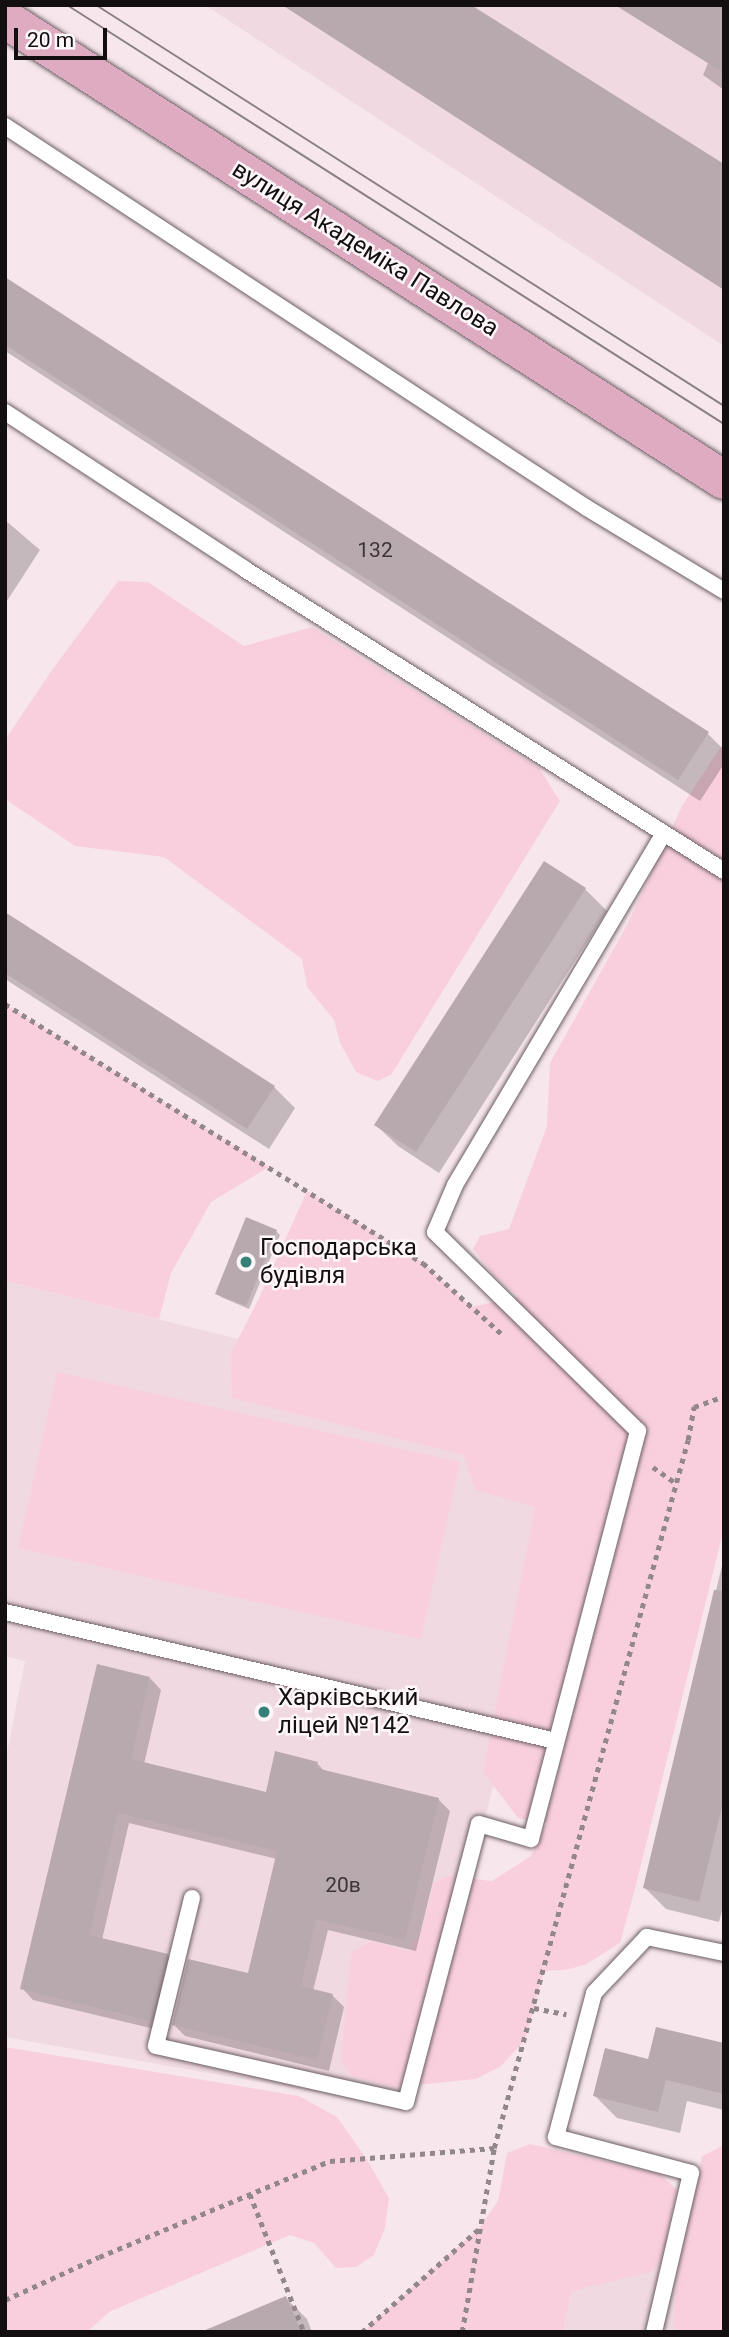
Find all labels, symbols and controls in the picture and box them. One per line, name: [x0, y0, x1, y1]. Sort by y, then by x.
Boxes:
scale bar: [18, 14, 110, 58]
text: 20 m: [27, 28, 74, 52]
street label: вулиця Академіка Павлова: [227, 155, 503, 343]
house number: 132: [357, 537, 393, 563]
place label: Господарська будівля: [260, 1234, 417, 1290]
marker: Господарська будівля: [238, 1254, 254, 1270]
place label: Харківський ліцей №142: [278, 1684, 418, 1740]
marker: Харківський ліцей №142: [256, 1704, 272, 1720]
house number: 20в: [325, 1872, 361, 1898]

